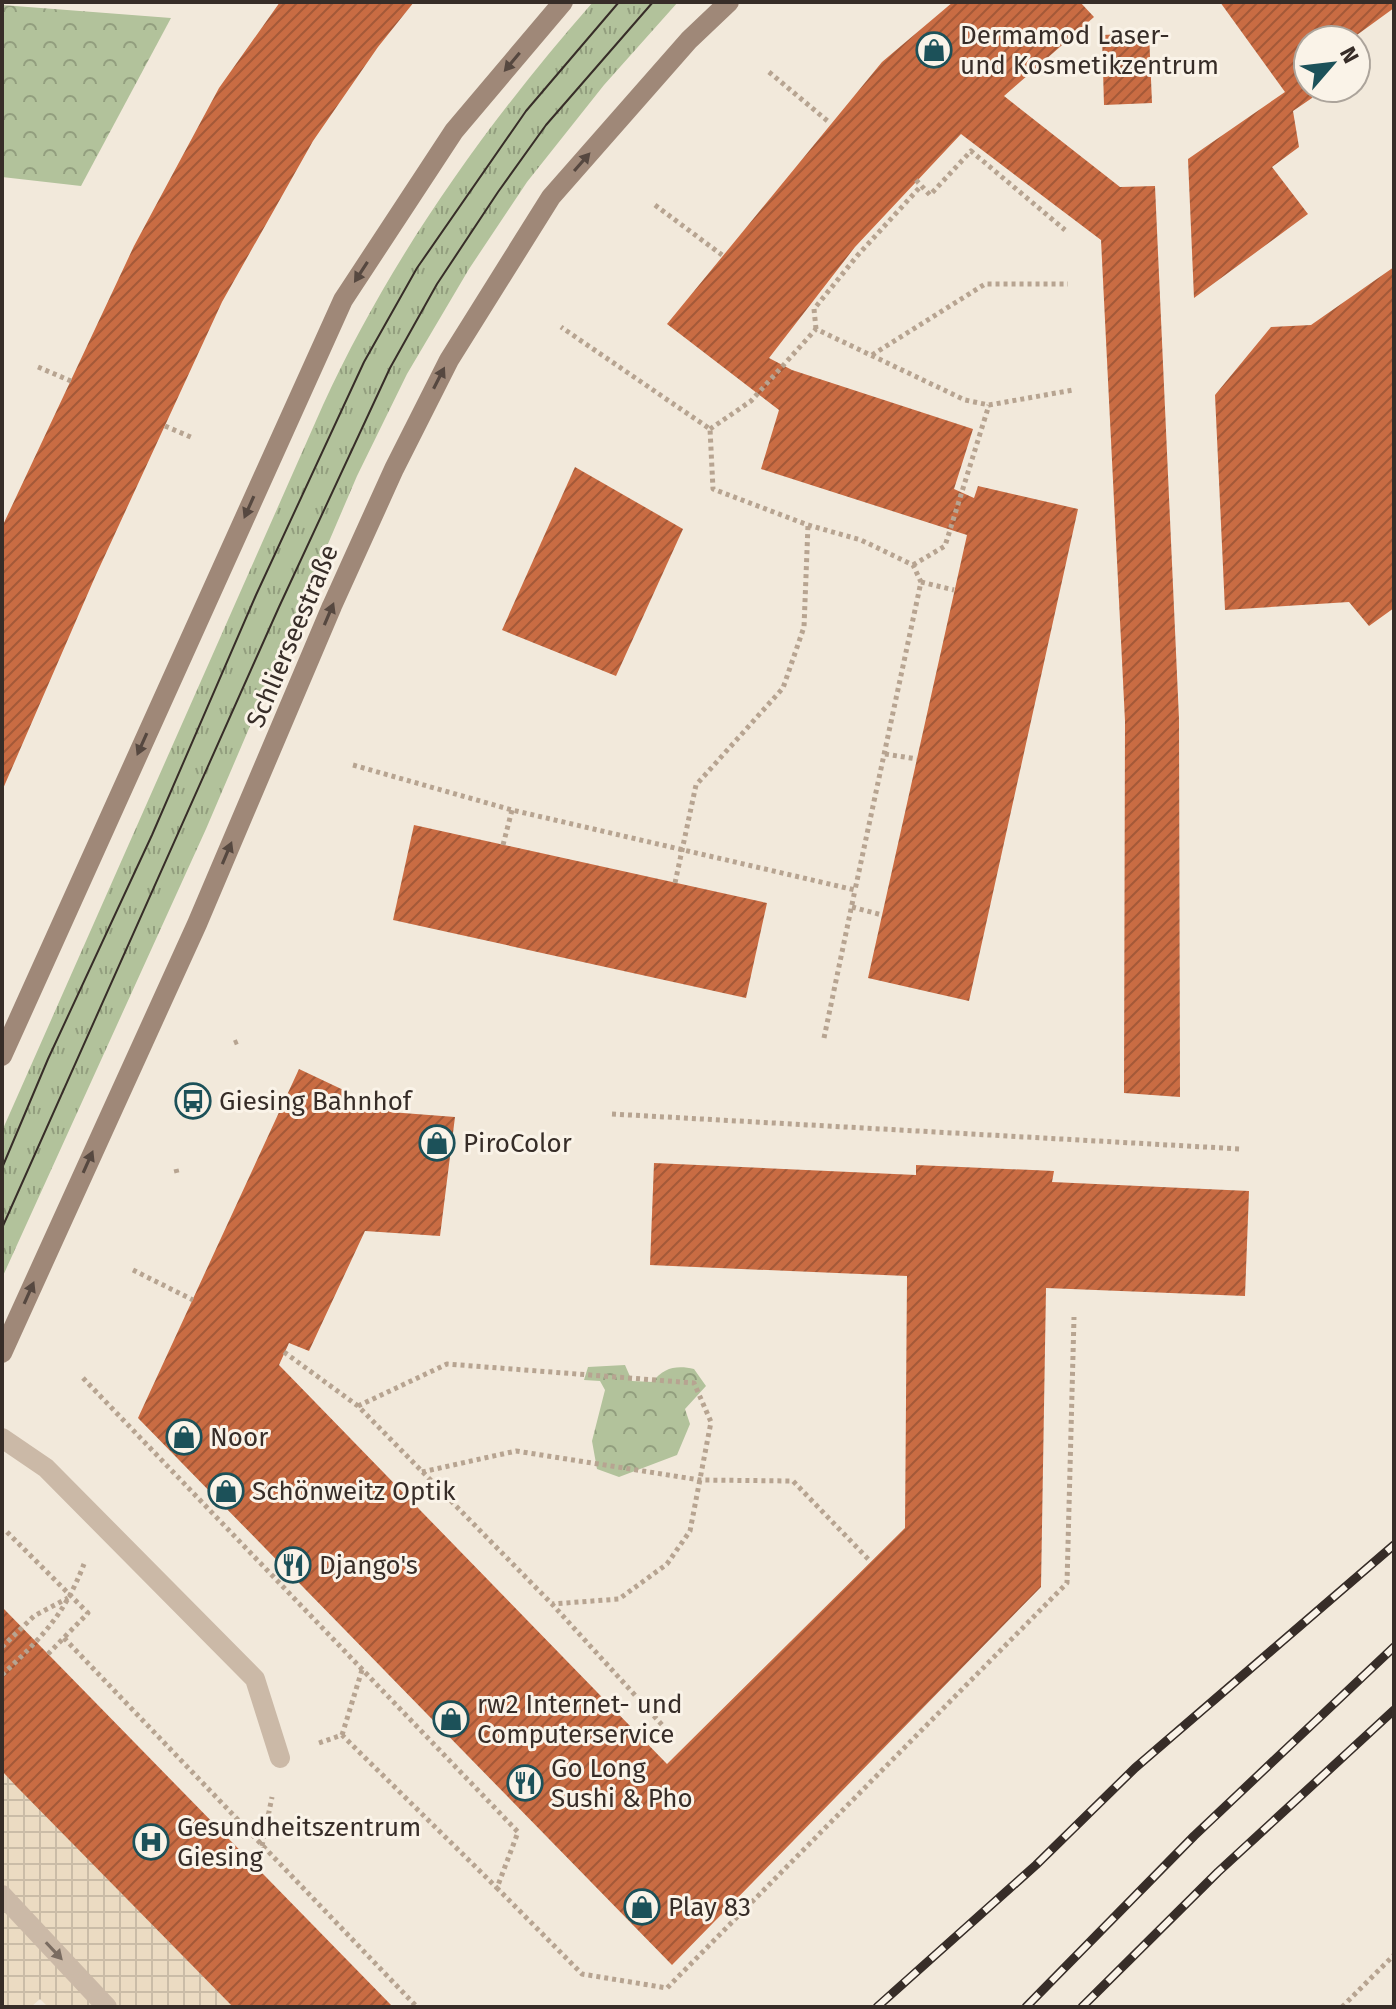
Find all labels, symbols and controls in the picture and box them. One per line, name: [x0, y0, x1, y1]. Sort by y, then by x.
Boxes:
place label: Dermamod Laser- und Kosmetikzentrum: [960, 20, 1219, 81]
north arrow: [1292, 24, 1372, 104]
shop icon: Dermamod Laser- und Kosmetikzentrum: [915, 31, 953, 69]
text: N: [1334, 42, 1365, 68]
one-way arrow: [504, 51, 521, 71]
one-way arrow: [573, 152, 590, 172]
one-way arrow: [353, 262, 368, 283]
one-way arrow: [433, 367, 446, 390]
one-way arrow: [242, 495, 256, 518]
street label: Schlierseestraße: [240, 540, 345, 732]
one-way arrow: [323, 602, 336, 625]
one-way arrow: [135, 732, 149, 756]
one-way arrow: [221, 841, 234, 865]
bus stop icon: Giesing Bahnhof: [174, 1082, 212, 1120]
place label: Giesing Bahnhof: [219, 1086, 414, 1117]
shop icon: PiroColor: [418, 1124, 456, 1162]
place label: PiroColor: [463, 1128, 572, 1159]
one-way arrow: [81, 1150, 95, 1174]
one-way arrow: [22, 1281, 36, 1305]
shop icon: Noor: [165, 1418, 203, 1456]
place label: Noor: [210, 1422, 268, 1453]
shop icon: Schönweitz Optik: [207, 1472, 245, 1510]
place label: Schönweitz Optik: [252, 1476, 456, 1507]
restaurant icon: Django's: [274, 1546, 312, 1584]
place label: Django's: [319, 1550, 418, 1581]
place label: rw2 Internet- und Computerservice: [477, 1689, 683, 1750]
shop icon: rw2 Internet- und Computerservice: [432, 1700, 470, 1738]
place label: Go Long Sushi & Pho: [551, 1753, 693, 1814]
restaurant icon: Go Long Sushi & Pho: [506, 1764, 544, 1802]
place label: Gesundheitszentrum Giesing: [177, 1812, 421, 1873]
hospital icon: Gesundheitszentrum Giesing: [132, 1823, 170, 1861]
shop icon: Play 83: [623, 1888, 661, 1926]
place label: Play 83: [668, 1892, 751, 1923]
one-way arrow: [45, 1941, 63, 1960]

